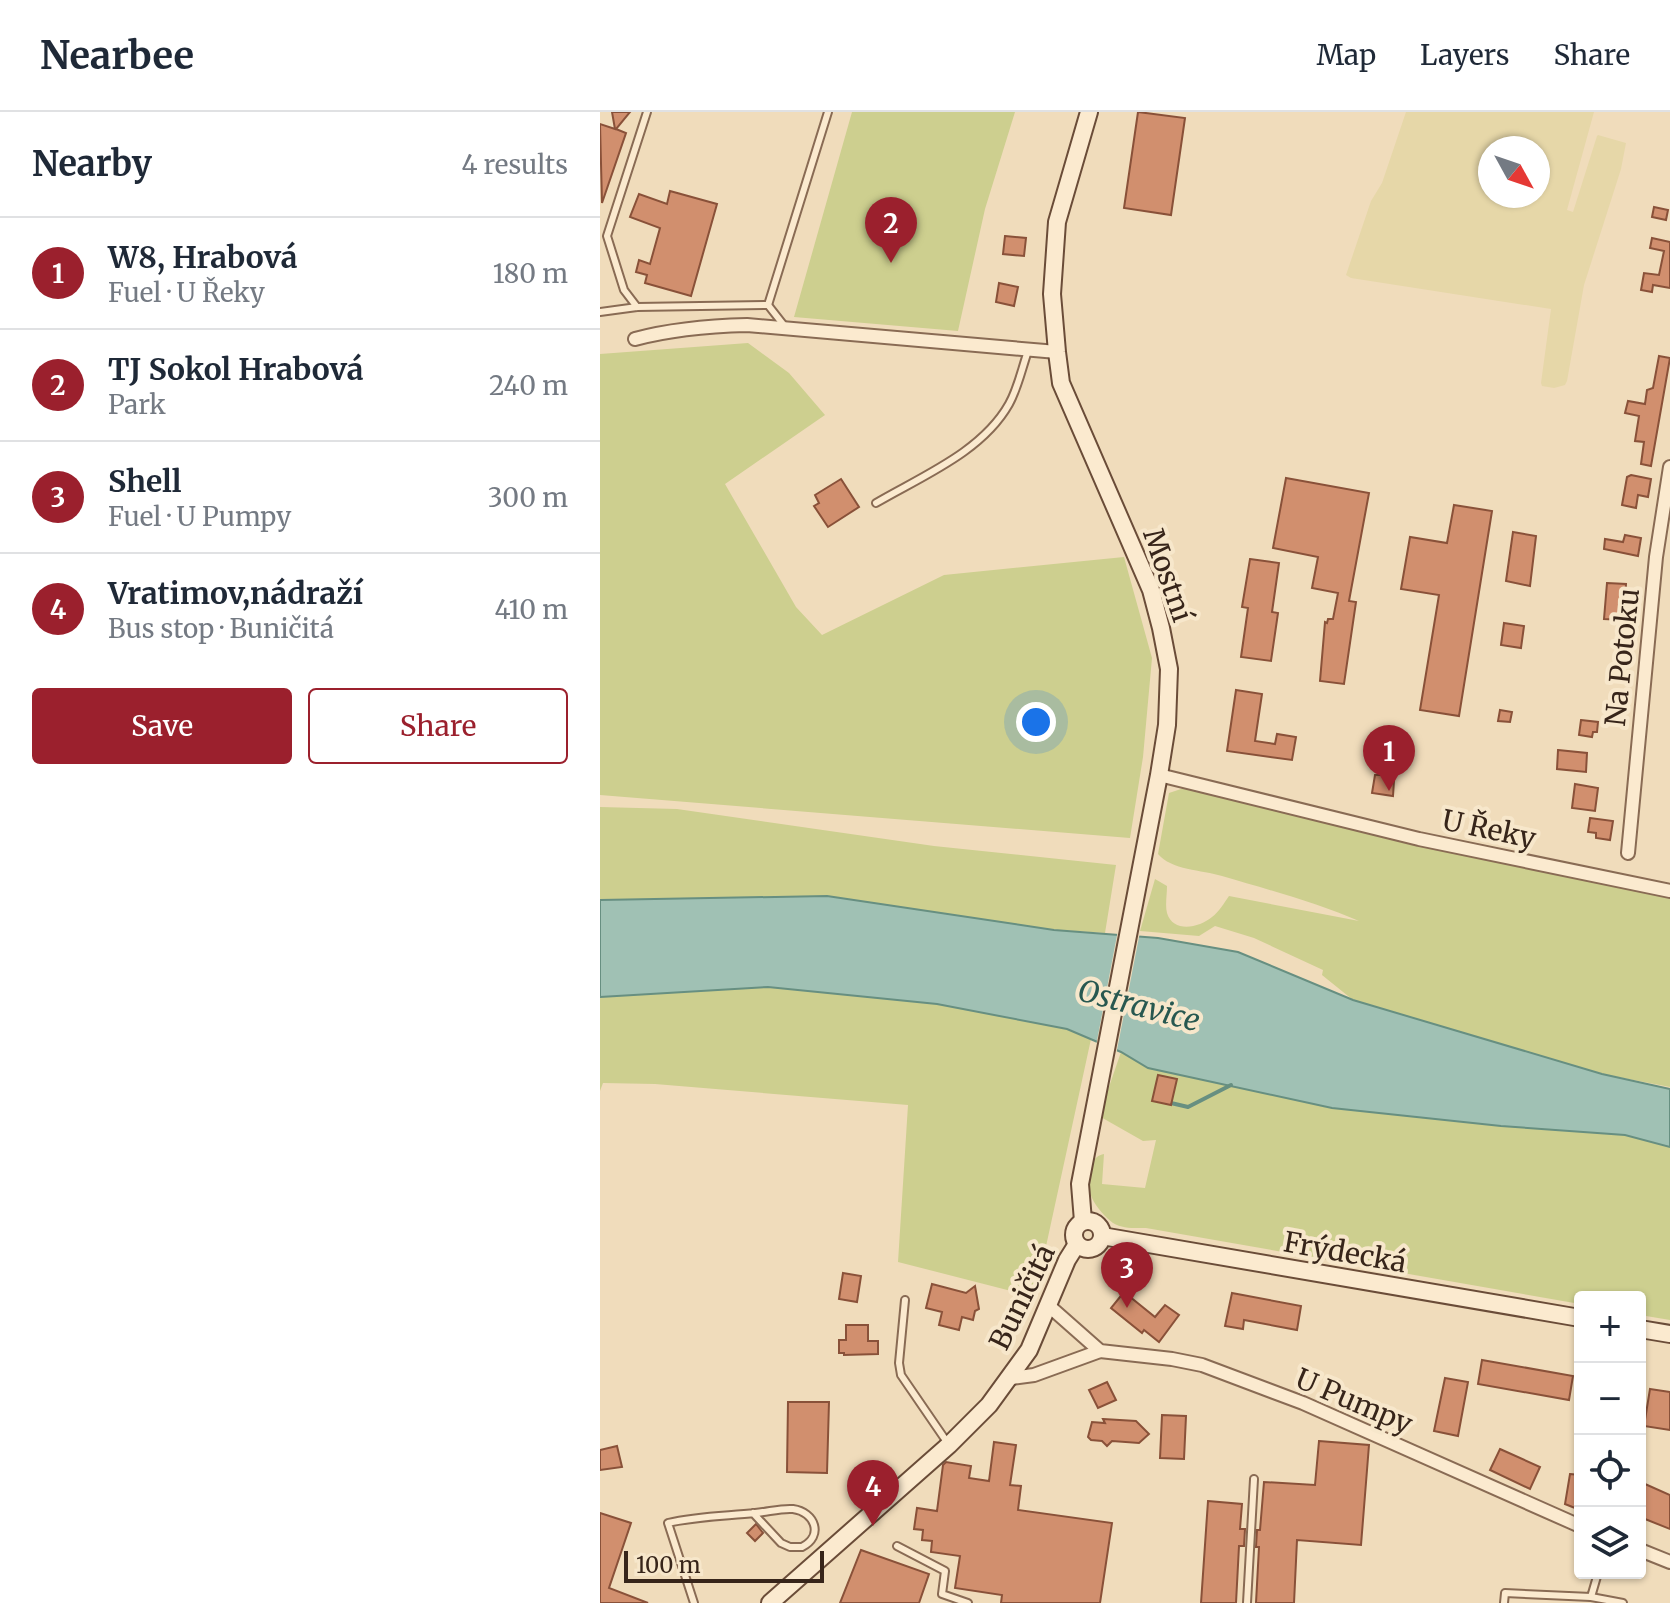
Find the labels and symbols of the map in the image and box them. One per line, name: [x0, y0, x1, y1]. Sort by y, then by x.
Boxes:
north arrow: [1478, 136, 1550, 208]
pin: 2: [865, 197, 917, 263]
street label: Mostní: [1135, 524, 1201, 627]
street label: Na Potoku: [1597, 586, 1647, 728]
your location: [1016, 702, 1056, 742]
pin: 1: [1363, 725, 1415, 791]
street label: U Řeky: [1439, 801, 1540, 857]
water label: Ostravice: [1074, 970, 1204, 1040]
street label: Frýdecká: [1281, 1223, 1409, 1281]
street label: Buničitá: [981, 1239, 1063, 1355]
pin: 3: [1101, 1242, 1153, 1308]
street label: U Pumpy: [1290, 1360, 1419, 1442]
pin: 4: [847, 1460, 899, 1526]
scale bar: [624, 1547, 824, 1583]

